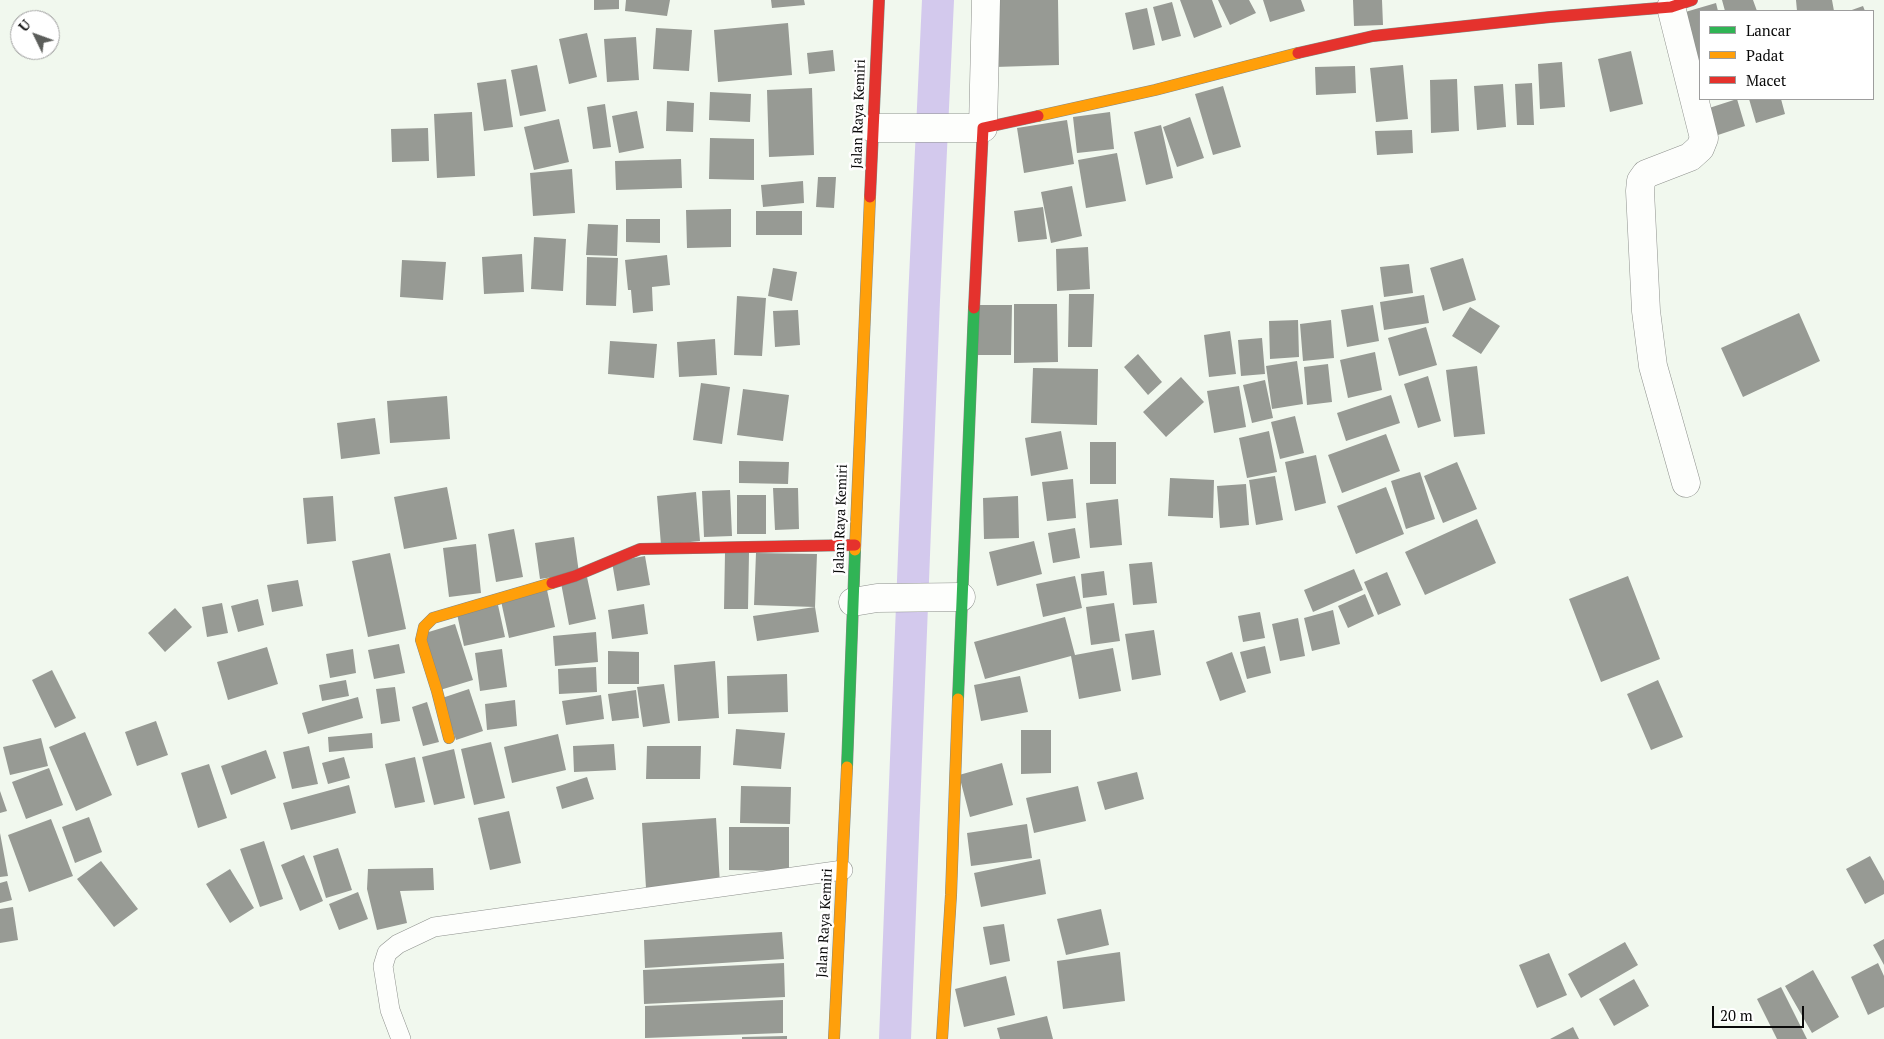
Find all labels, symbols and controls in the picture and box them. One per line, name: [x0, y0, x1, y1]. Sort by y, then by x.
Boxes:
north arrow: [10, 10, 60, 60]
legend: [1699, 10, 1874, 100]
text: U: [14, 15, 35, 35]
text: Lancar: [1746, 20, 1791, 40]
text: Padat: [1746, 45, 1784, 65]
street label: Jalan Raya Kemiri: [849, 59, 869, 169]
text: Macet: [1746, 70, 1786, 90]
street label: Jalan Raya Kemiri: [831, 464, 851, 574]
street label: Jalan Raya Kemiri: [814, 868, 836, 978]
scale bar: [1714, 996, 1806, 1028]
text: 20 m: [1720, 1005, 1753, 1025]

